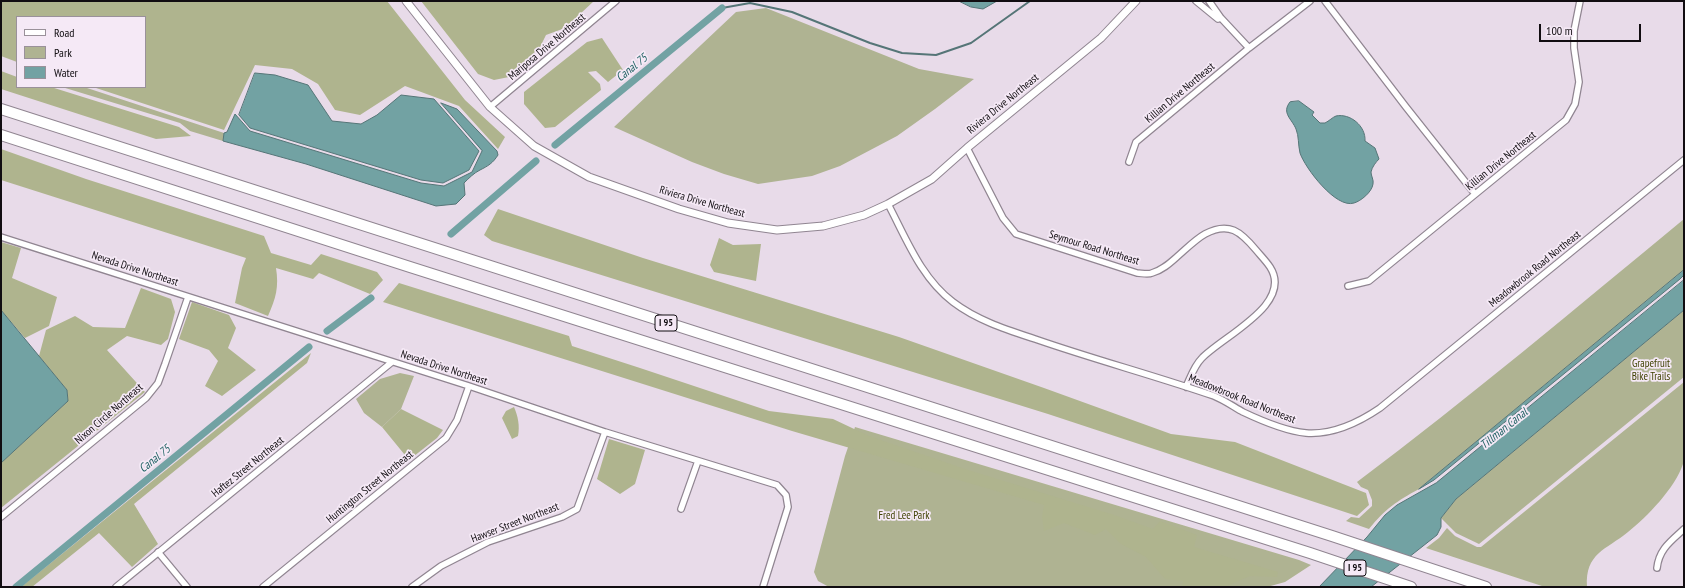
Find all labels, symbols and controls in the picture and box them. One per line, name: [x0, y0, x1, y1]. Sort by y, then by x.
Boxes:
street label: Mariposa Drive Northeast: [506, 11, 588, 83]
legend: [16, 16, 146, 88]
scale bar: [1541, 16, 1643, 42]
text: 100 m: [1546, 23, 1573, 38]
text: Road: [54, 25, 74, 40]
text: Park: [54, 45, 72, 60]
water label: Canal 75: [613, 51, 651, 85]
street label: Killian Drive Northeast: [1143, 60, 1217, 126]
text: Water: [54, 65, 78, 80]
street label: Riviera Drive Northeast: [964, 71, 1042, 137]
street label: Killian Drive Northeast: [1463, 129, 1539, 193]
street label: Riviera Drive Northeast: [658, 183, 746, 221]
street label: Seymour Road Northeast: [1047, 228, 1141, 268]
street label: Meadowbrook Road Northeast: [1486, 228, 1584, 310]
street label: Nevada Drive Northeast: [90, 249, 180, 289]
road number: I 95: [655, 315, 677, 331]
street label: Nevada Drive Northeast: [399, 348, 489, 388]
park label: Grapefruit Bike Trails: [1632, 357, 1670, 383]
street label: Meadowbrook Road Northeast: [1187, 371, 1297, 427]
street label: Nixon Circle Northeast: [72, 381, 146, 447]
water label: Tillman Canal: [1477, 405, 1531, 453]
street label: Haftez Street Northeast: [209, 434, 287, 500]
water label: Canal 75: [136, 442, 174, 476]
street label: Huntington Street Northeast: [324, 448, 416, 526]
street label: Hawser Street Northeast: [469, 500, 561, 546]
park label: Fred Lee Park: [879, 509, 929, 523]
road number: I 95: [1344, 560, 1366, 576]

